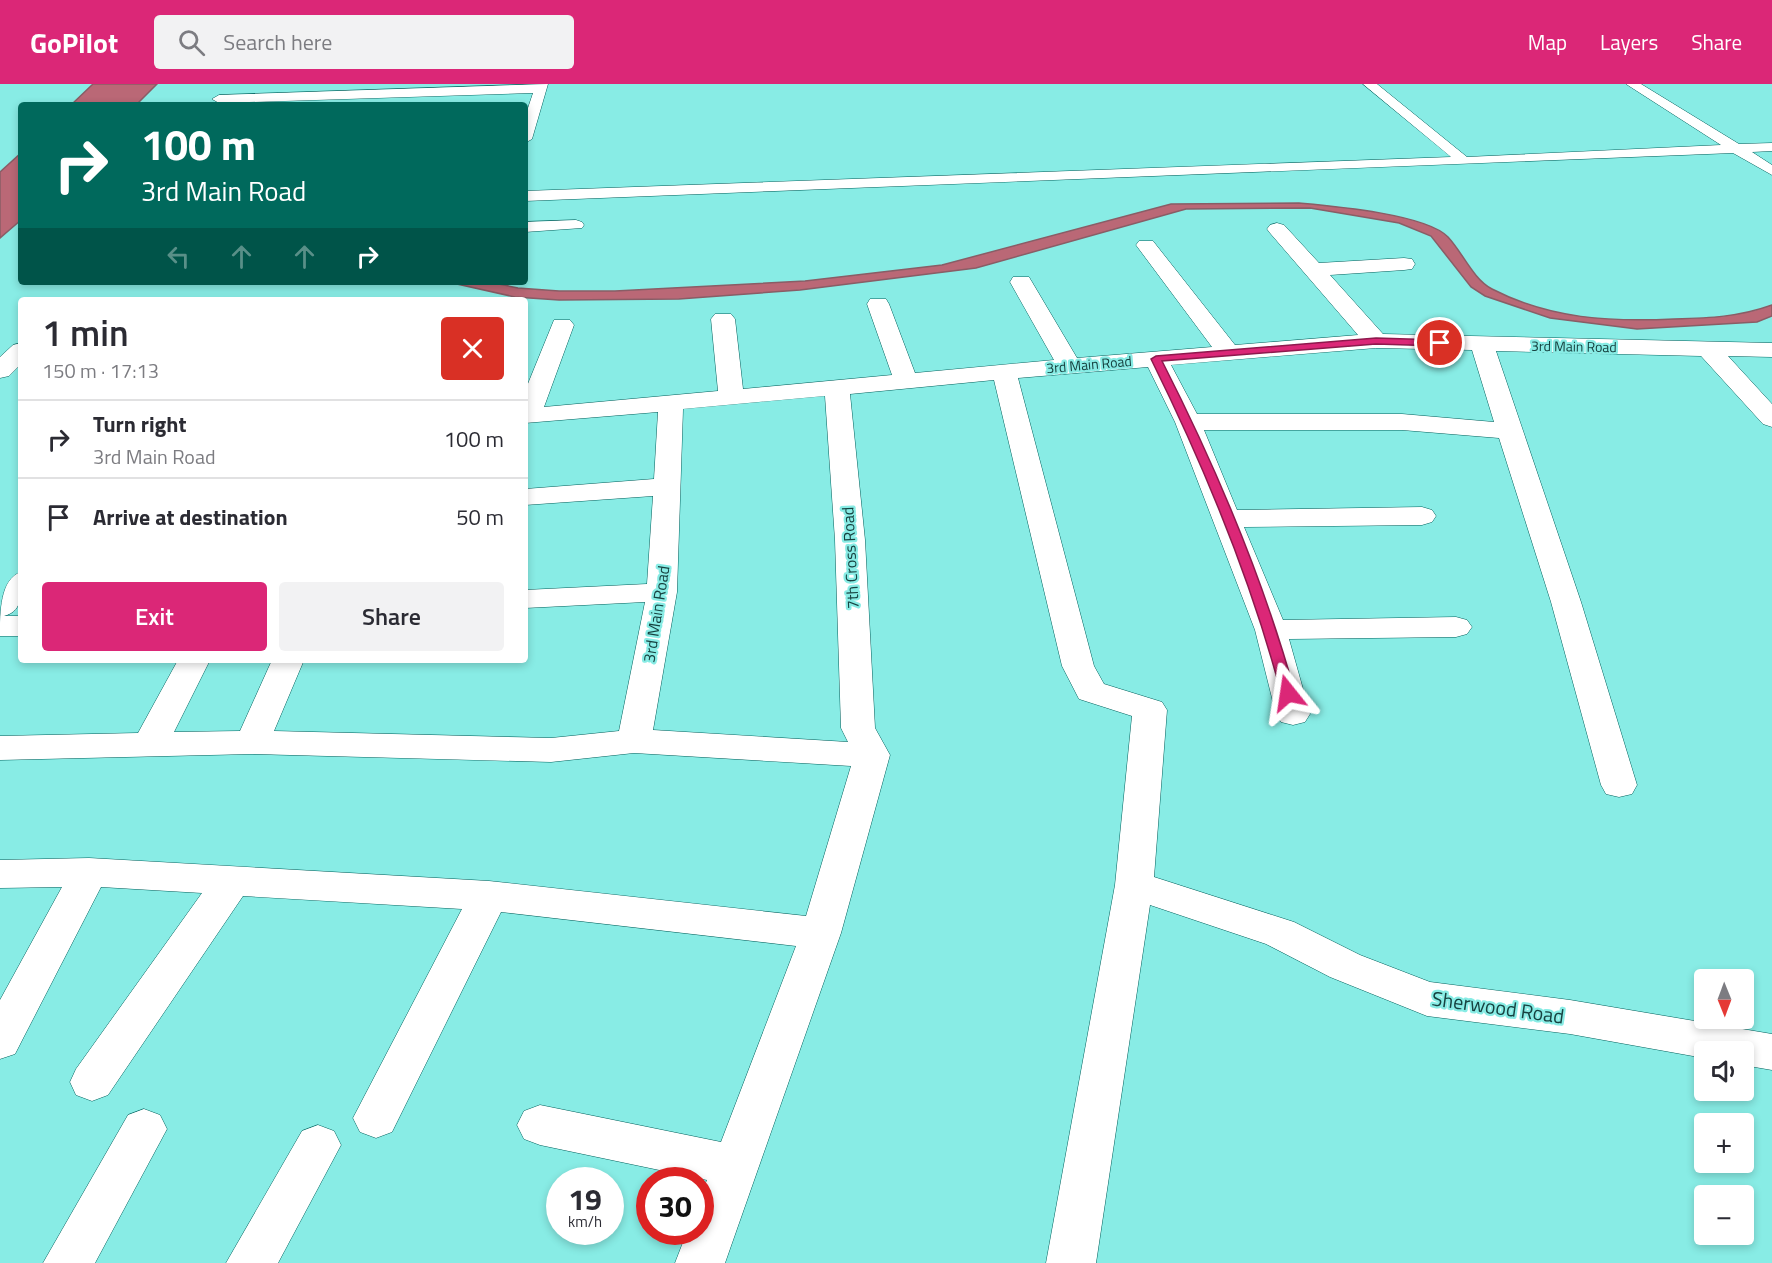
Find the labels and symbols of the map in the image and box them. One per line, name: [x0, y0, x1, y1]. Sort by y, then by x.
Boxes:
pin: [1414, 317, 1465, 368]
street label: 3rd Main Road: [1531, 335, 1617, 357]
street label: 3rd Main Road: [1045, 350, 1133, 378]
street label: 7th Cross Road: [835, 506, 865, 610]
street label: 3rd Main Road: [636, 564, 676, 664]
position arrow: [1256, 661, 1320, 725]
north arrow: [1694, 969, 1754, 1029]
street label: Sherwood Road: [1430, 982, 1566, 1032]
speed limit sign: 30: [636, 1167, 714, 1245]

